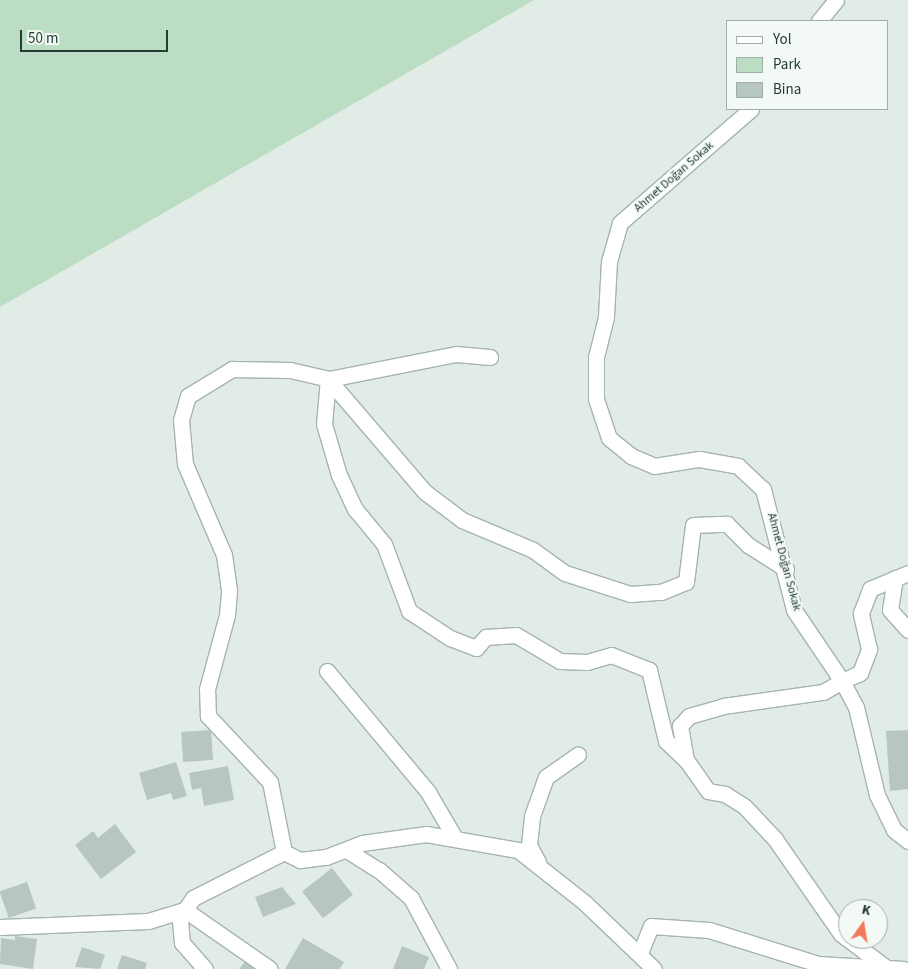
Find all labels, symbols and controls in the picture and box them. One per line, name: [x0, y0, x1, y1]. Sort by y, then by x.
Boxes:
scale bar: [22, 20, 170, 52]
legend: [726, 20, 888, 110]
text: 50 m: [28, 28, 58, 49]
text: Yol: [773, 29, 791, 50]
text: Park: [773, 54, 801, 75]
text: Bina: [773, 79, 801, 100]
street label: Ahmet Doğan Sokak: [631, 139, 717, 215]
street label: Ahmet Doğan Sokak: [764, 511, 804, 613]
north arrow: [838, 899, 888, 949]
text: K: [860, 900, 873, 921]

